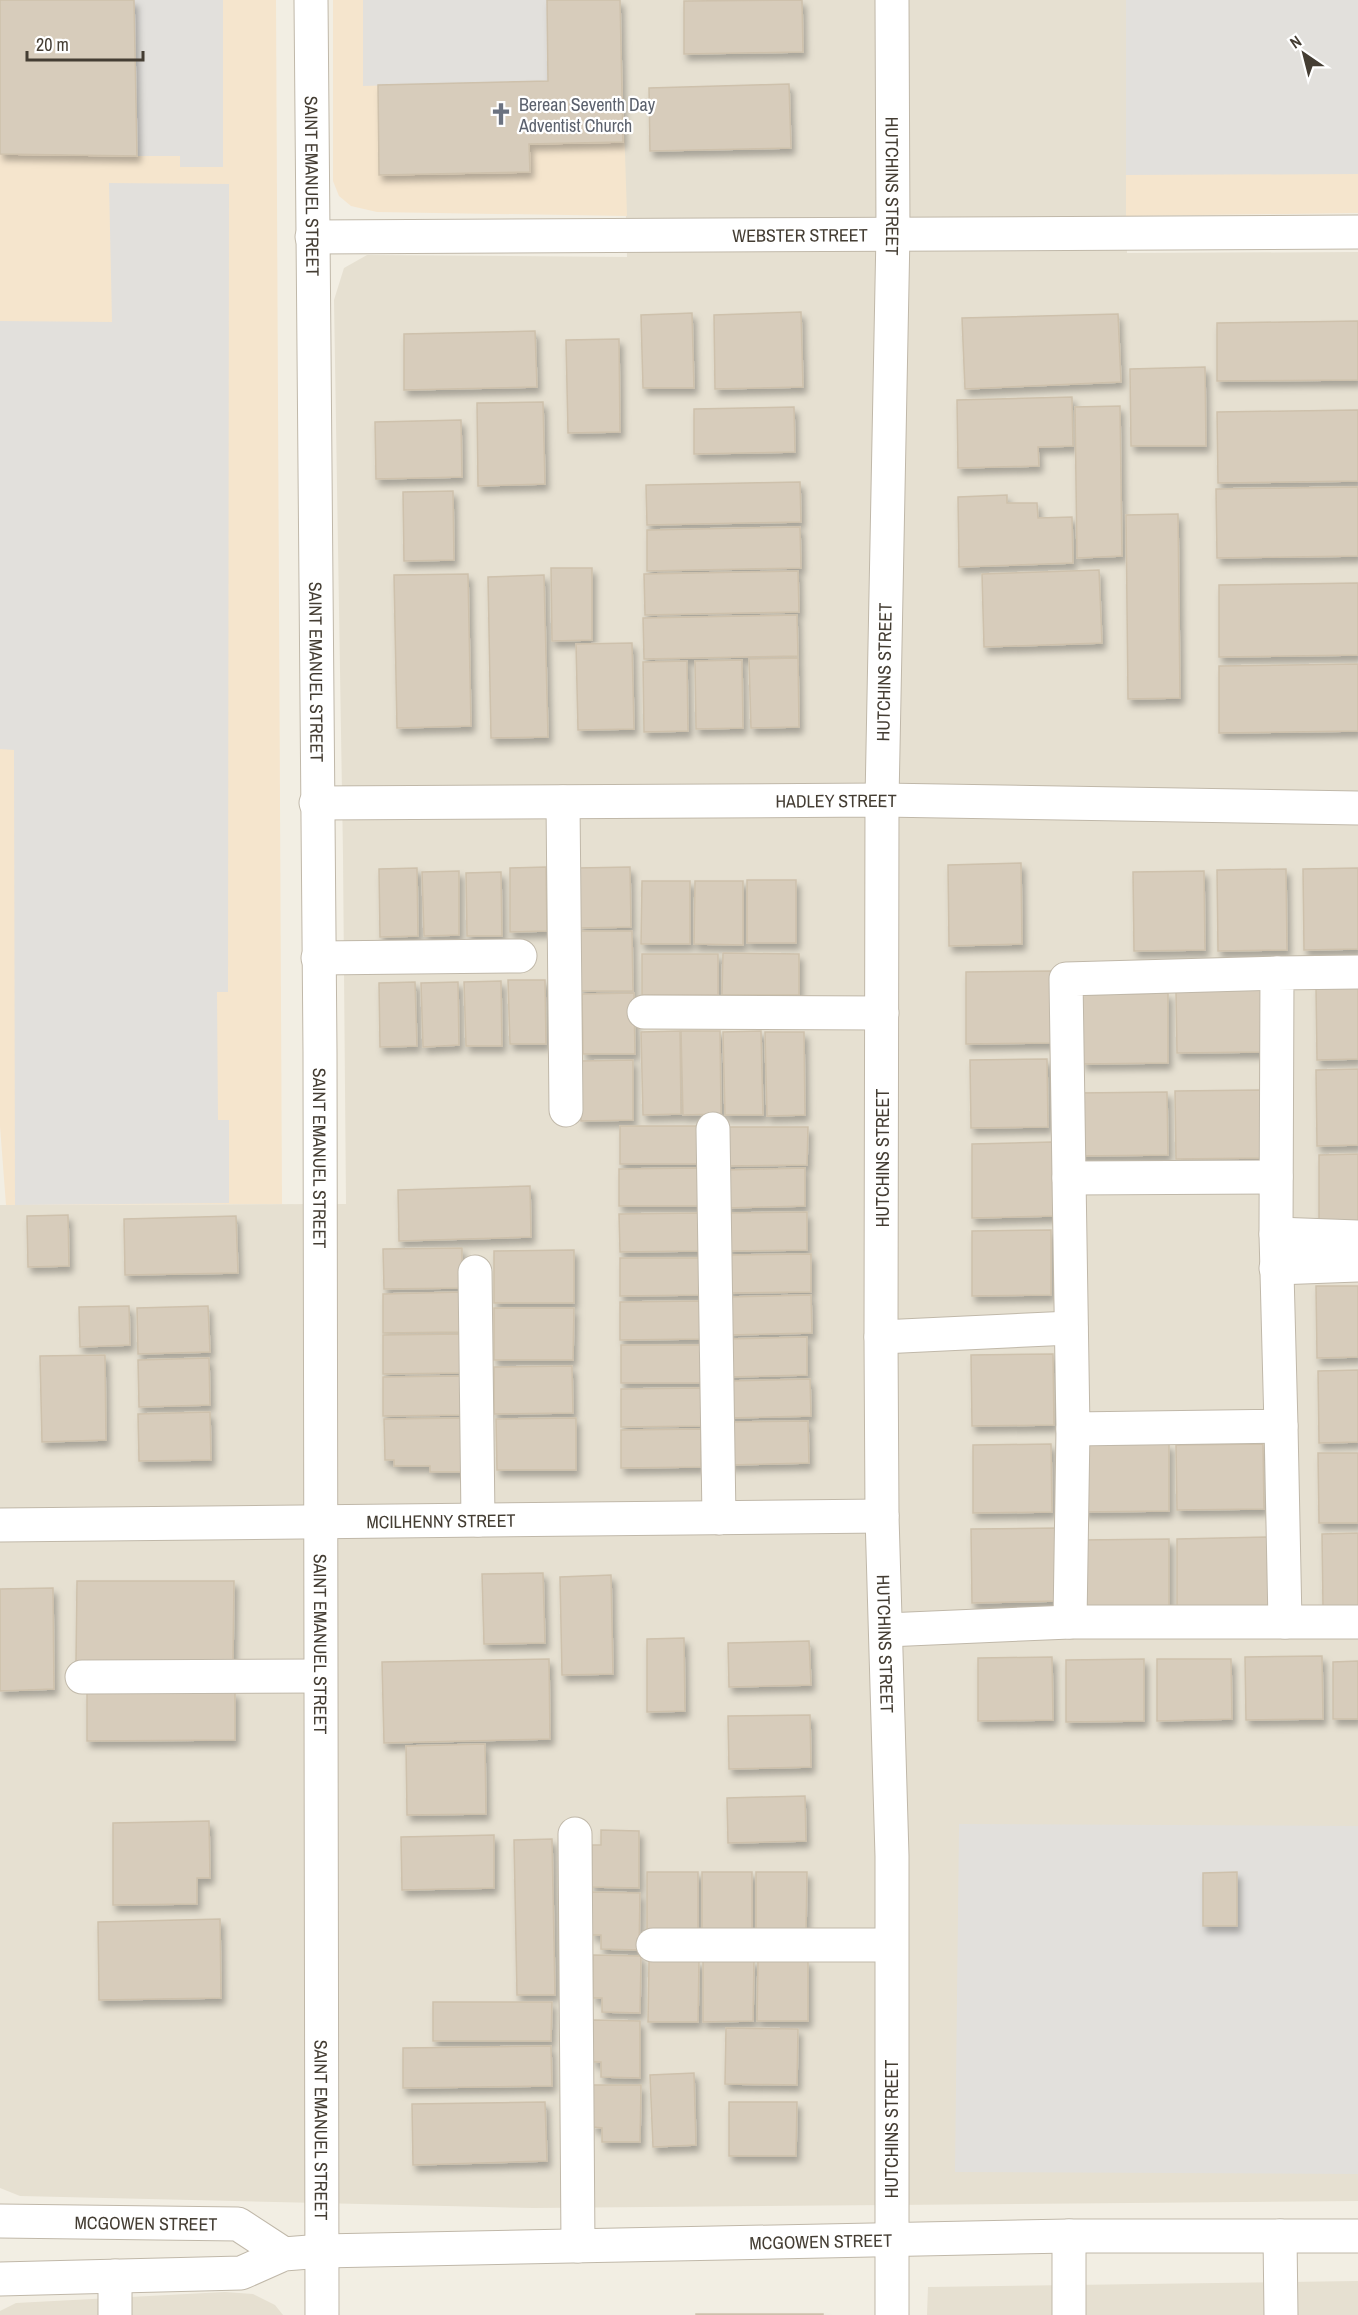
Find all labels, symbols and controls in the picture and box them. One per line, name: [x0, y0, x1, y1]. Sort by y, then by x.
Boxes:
scale bar: [27, 24, 142, 62]
north arrow: [1274, 24, 1334, 84]
text: N: [1285, 30, 1306, 53]
text: 20 m: [36, 32, 69, 57]
place label: Berean Seventh Day Adventist Church: [518, 92, 656, 138]
street label: SAINT EMANUEL STREET: [299, 96, 326, 276]
church icon: Berean Seventh Day Adventist Church: [488, 101, 514, 127]
street label: HUTCHINS STREET: [880, 117, 906, 256]
street label: WEBSTER STREET: [732, 222, 868, 247]
street label: SAINT EMANUEL STREET: [303, 582, 330, 762]
street label: HUTCHINS STREET: [870, 602, 898, 742]
street label: HADLEY STREET: [775, 787, 897, 813]
street label: SAINT EMANUEL STREET: [308, 1068, 333, 1248]
street label: HUTCHINS STREET: [870, 1089, 895, 1227]
street label: MCILHENNY STREET: [366, 1507, 516, 1534]
street label: SAINT EMANUEL STREET: [308, 1554, 334, 1734]
street label: HUTCHINS STREET: [871, 1574, 900, 1714]
street label: SAINT EMANUEL STREET: [309, 2040, 334, 2220]
street label: HUTCHINS STREET: [879, 2060, 904, 2198]
street label: MCGOWEN STREET: [74, 2209, 218, 2236]
street label: MCGOWEN STREET: [749, 2227, 892, 2255]

